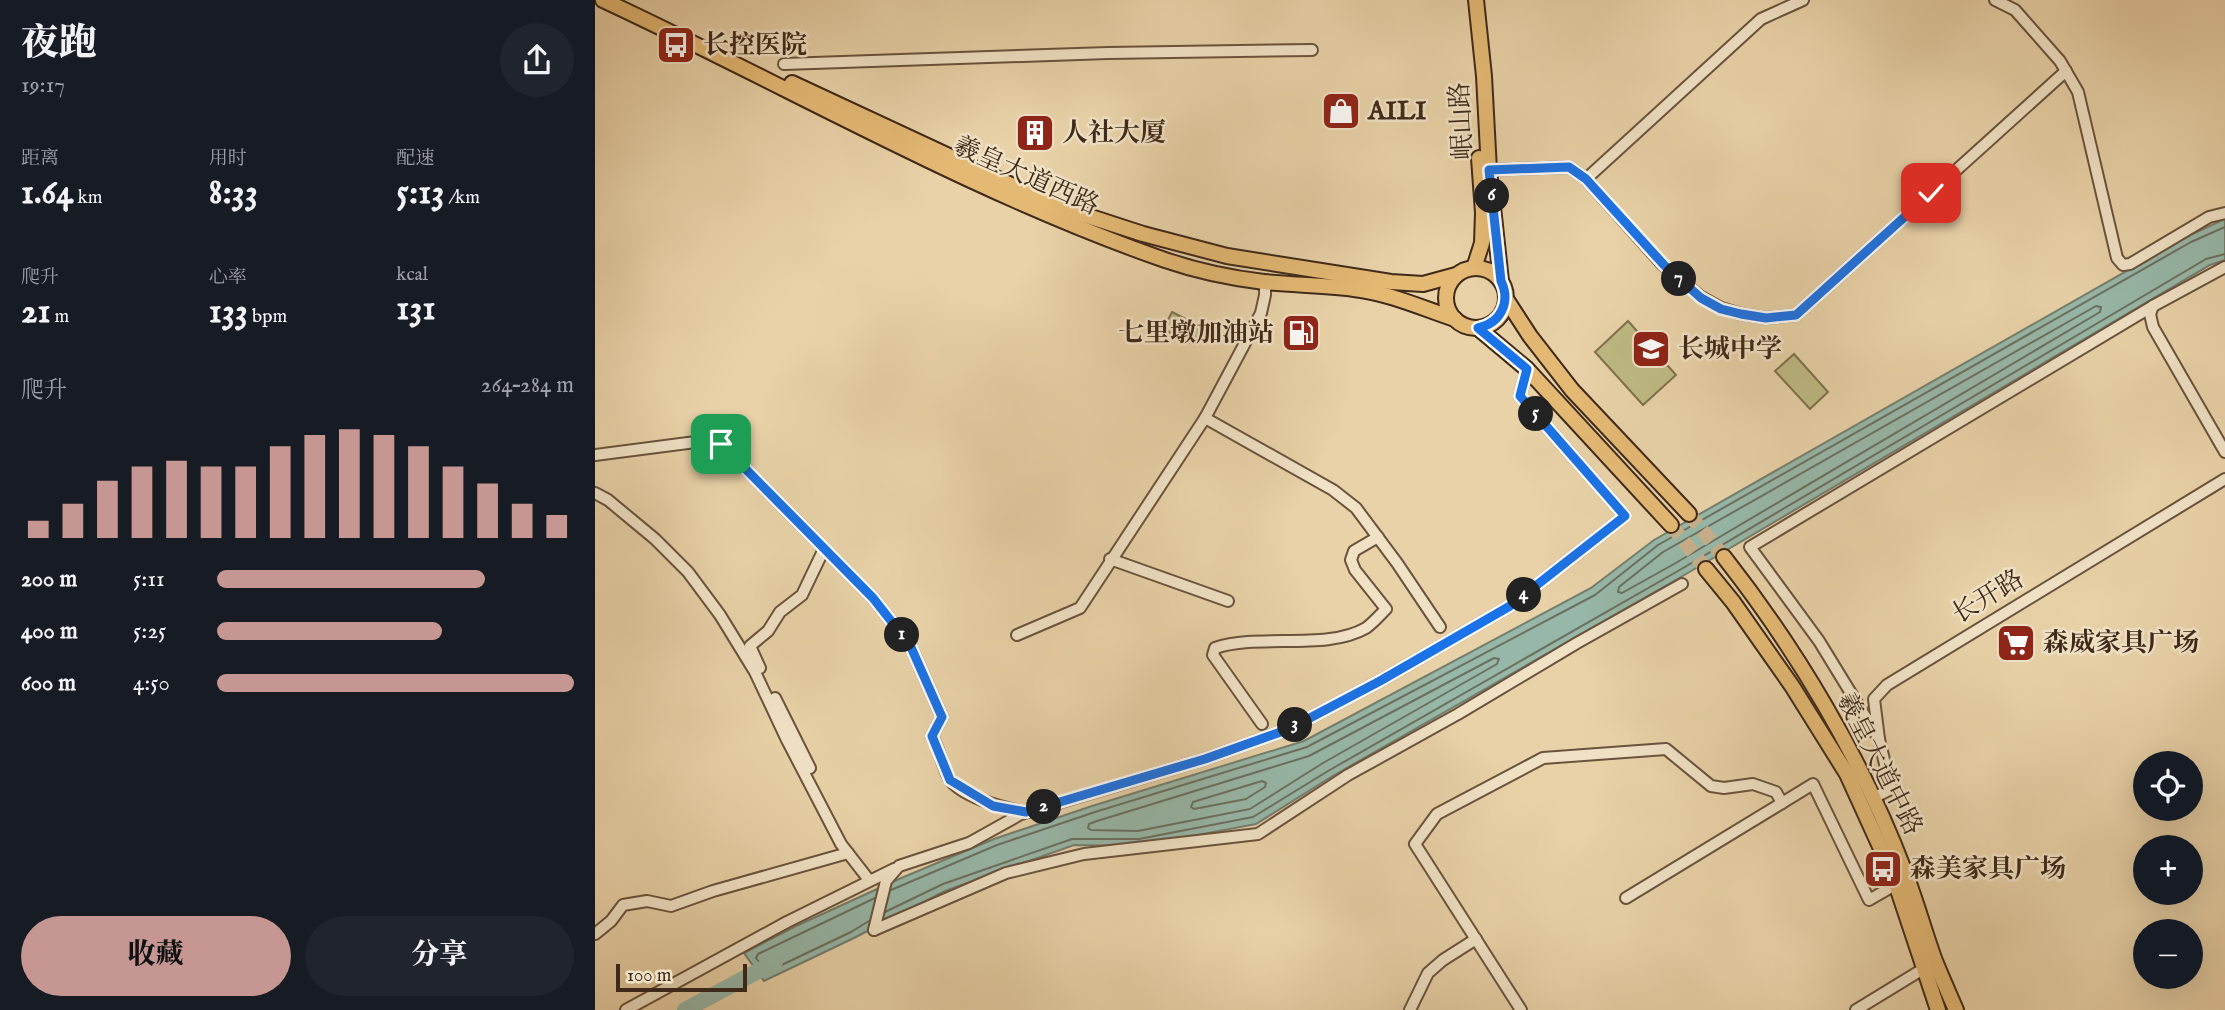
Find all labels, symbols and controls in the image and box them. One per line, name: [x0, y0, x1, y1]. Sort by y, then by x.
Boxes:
text: 夜跑: [21, 21, 97, 69]
button: share: [500, 23, 574, 97]
bus stop icon: 长控医院: [655, 24, 697, 66]
place label: 长控医院: [703, 29, 807, 62]
text: 19:17: [21, 71, 65, 100]
street label: 岷山路: [1443, 81, 1481, 161]
shop icon: AILI: [1320, 90, 1362, 132]
place label: AILI: [1367, 95, 1426, 128]
building icon: 人社大厦: [1014, 112, 1056, 154]
place label: 人社大厦: [1062, 117, 1166, 150]
street label: 羲皇大道西路: [948, 129, 1104, 223]
text: 距离: [21, 147, 59, 171]
text: 用时: [209, 147, 247, 171]
text: 配速: [396, 147, 434, 171]
pin: [1901, 163, 1961, 223]
text: 1.64: [21, 171, 73, 216]
text: 8:33: [209, 171, 258, 216]
text: 5:13: [396, 171, 444, 216]
icon: check: [1912, 174, 1950, 212]
pin: 6: [1475, 178, 1509, 214]
text: 6: [1487, 183, 1496, 207]
text: km: [73, 186, 102, 210]
text: /km: [444, 186, 480, 210]
pin: 7: [1661, 262, 1697, 296]
text: kcal: [396, 263, 428, 287]
text: 爬升: [21, 266, 59, 290]
text: 心率: [209, 266, 247, 290]
text: 7: [1674, 266, 1683, 290]
text: 131: [396, 287, 435, 332]
text: 21: [21, 290, 50, 335]
text: 133: [209, 290, 248, 335]
text: m: [50, 305, 69, 329]
text: bpm: [248, 305, 287, 329]
fuel station icon: 七里墩加油站: [1280, 312, 1322, 354]
place label: 七里墩加油站: [1118, 317, 1274, 350]
school or university icon: 长城中学: [1630, 328, 1672, 370]
place label: 长城中学: [1678, 333, 1782, 366]
text: 264–284 m: [481, 371, 574, 400]
text: 爬升: [21, 376, 67, 405]
pin: 5: [1518, 396, 1553, 432]
text: 5: [1532, 401, 1539, 425]
pin: [691, 414, 751, 474]
icon: arrive: [702, 425, 740, 463]
street label: 长开路: [1946, 563, 2030, 631]
text: 200 m: [21, 565, 77, 594]
text: 5:11: [133, 565, 165, 594]
pin: 4: [1507, 578, 1541, 612]
text: 4: [1519, 582, 1528, 606]
text: 400 m: [21, 617, 78, 646]
text: 5:25: [133, 617, 166, 646]
pin: 1: [885, 618, 919, 652]
text: 1: [898, 622, 905, 646]
supermarket icon: 森威家具广场: [1995, 622, 2037, 664]
place label: 森威家具广场: [2043, 627, 2199, 660]
text: 600 m: [21, 669, 76, 698]
text: 4:50: [133, 669, 170, 698]
street label: 羲皇大道中路: [1829, 687, 1929, 841]
pin: 3: [1277, 708, 1313, 742]
text: 3: [1291, 712, 1298, 736]
map controls: [2133, 751, 2203, 989]
button: locate: [2133, 751, 2203, 821]
pin: 2: [1027, 790, 1061, 824]
text: 2: [1039, 794, 1048, 818]
button: +: [2133, 835, 2203, 905]
bus stop icon: 森美家具广场: [1862, 848, 1904, 890]
place label: 森美家具广场: [1910, 853, 2066, 886]
button: 收藏: [21, 916, 291, 996]
button: 分享: [305, 916, 574, 996]
button: −: [2133, 919, 2203, 989]
scale bar: [616, 961, 747, 993]
text: 100 m: [627, 964, 671, 988]

